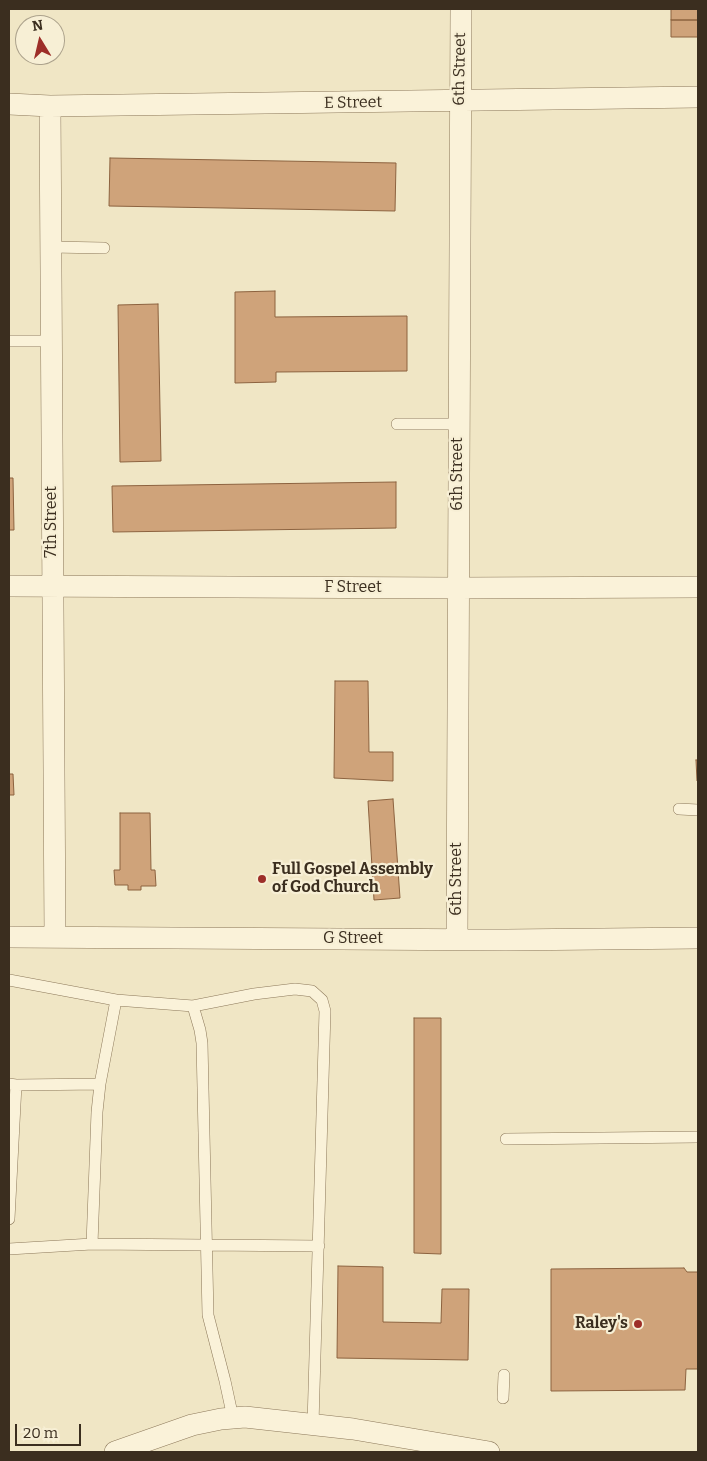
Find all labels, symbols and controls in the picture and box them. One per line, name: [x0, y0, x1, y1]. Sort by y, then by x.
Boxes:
north arrow: [15, 15, 65, 65]
text: N: [31, 16, 44, 35]
street label: 6th Street: [450, 32, 470, 106]
street label: E Street: [324, 93, 382, 113]
street label: 6th Street: [448, 437, 468, 511]
street label: 7th Street: [42, 486, 62, 558]
street label: F Street: [324, 578, 382, 598]
street label: 6th Street: [447, 842, 467, 916]
place label: Full Gospel Assembly of God Church: [272, 860, 433, 898]
marker: Full Gospel Assembly of God Church: [256, 873, 268, 885]
street label: G Street: [323, 929, 383, 949]
place label: Raley's: [575, 1314, 628, 1334]
marker: Raley's: [632, 1318, 644, 1330]
scale bar: [18, 1414, 84, 1446]
text: 20 m: [23, 1424, 58, 1442]

